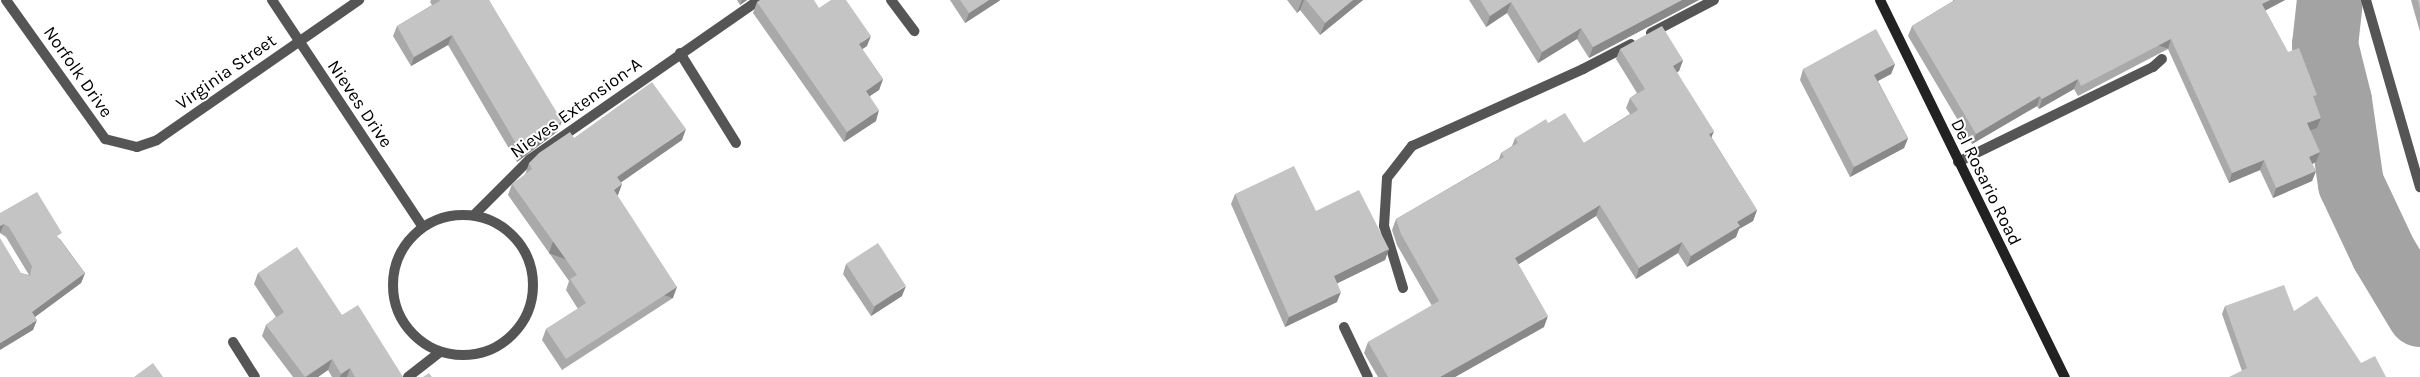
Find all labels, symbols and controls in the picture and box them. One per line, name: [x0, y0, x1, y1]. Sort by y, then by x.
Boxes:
street label: Norfolk Drive: [39, 22, 117, 122]
street label: Virginia Street: [172, 30, 280, 114]
street label: Nieves Extension-A: [506, 53, 646, 163]
street label: Nieves Drive: [323, 56, 397, 152]
street label: Del Rosario Road: [1946, 115, 2026, 249]

